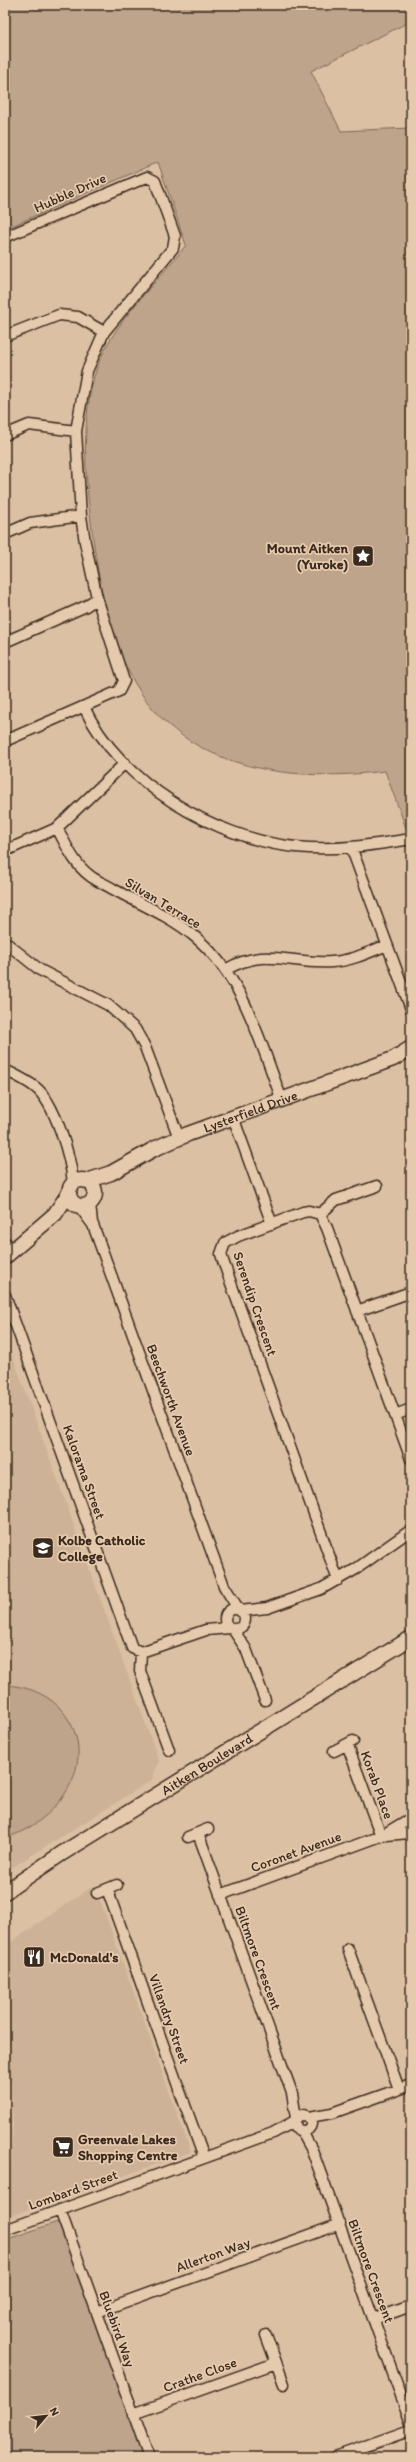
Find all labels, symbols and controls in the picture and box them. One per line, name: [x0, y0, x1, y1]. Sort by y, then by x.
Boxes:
street label: Hubble Drive: [31, 169, 109, 216]
place label: Mount Aitken (Yuroke): [267, 540, 349, 573]
place icon: Mount Aitken (Yuroke): [350, 543, 376, 569]
street label: Silvan Terrace: [122, 874, 204, 933]
street label: Lysterfield Drive: [201, 1086, 300, 1136]
street label: Serendip Crescent: [229, 1250, 281, 1358]
street label: Beechworth Avenue: [143, 1342, 199, 1459]
street label: Kalorama Street: [59, 1422, 109, 1522]
place label: Kolbe Catholic College: [58, 1532, 146, 1565]
school or university icon: Kolbe Catholic College: [30, 1535, 56, 1561]
street label: Aitken Boulevard: [158, 1729, 256, 1799]
street label: Korab Place: [357, 1749, 397, 1822]
street label: Coronet Avenue: [248, 1828, 344, 1876]
street label: Biltmore Crescent: [231, 1904, 285, 2012]
restaurant icon: McDonald's: [21, 1944, 47, 1970]
place label: McDonald's: [50, 1949, 119, 1966]
street label: Villandry Street: [145, 1972, 193, 2066]
place label: Greenvale Lakes Shopping Centre: [78, 2131, 178, 2164]
supermarket icon: Greenvale Lakes Shopping Centre: [50, 2134, 76, 2160]
street label: Lombard Street: [26, 2166, 120, 2214]
street label: Biltmore Crescent: [344, 2217, 398, 2325]
street label: Allerton Way: [173, 2234, 253, 2276]
street label: Bluebird Way: [95, 2289, 139, 2370]
street label: Crathe Close: [161, 2354, 239, 2396]
north arrow: [26, 2396, 66, 2436]
text: N: [47, 2405, 62, 2418]

